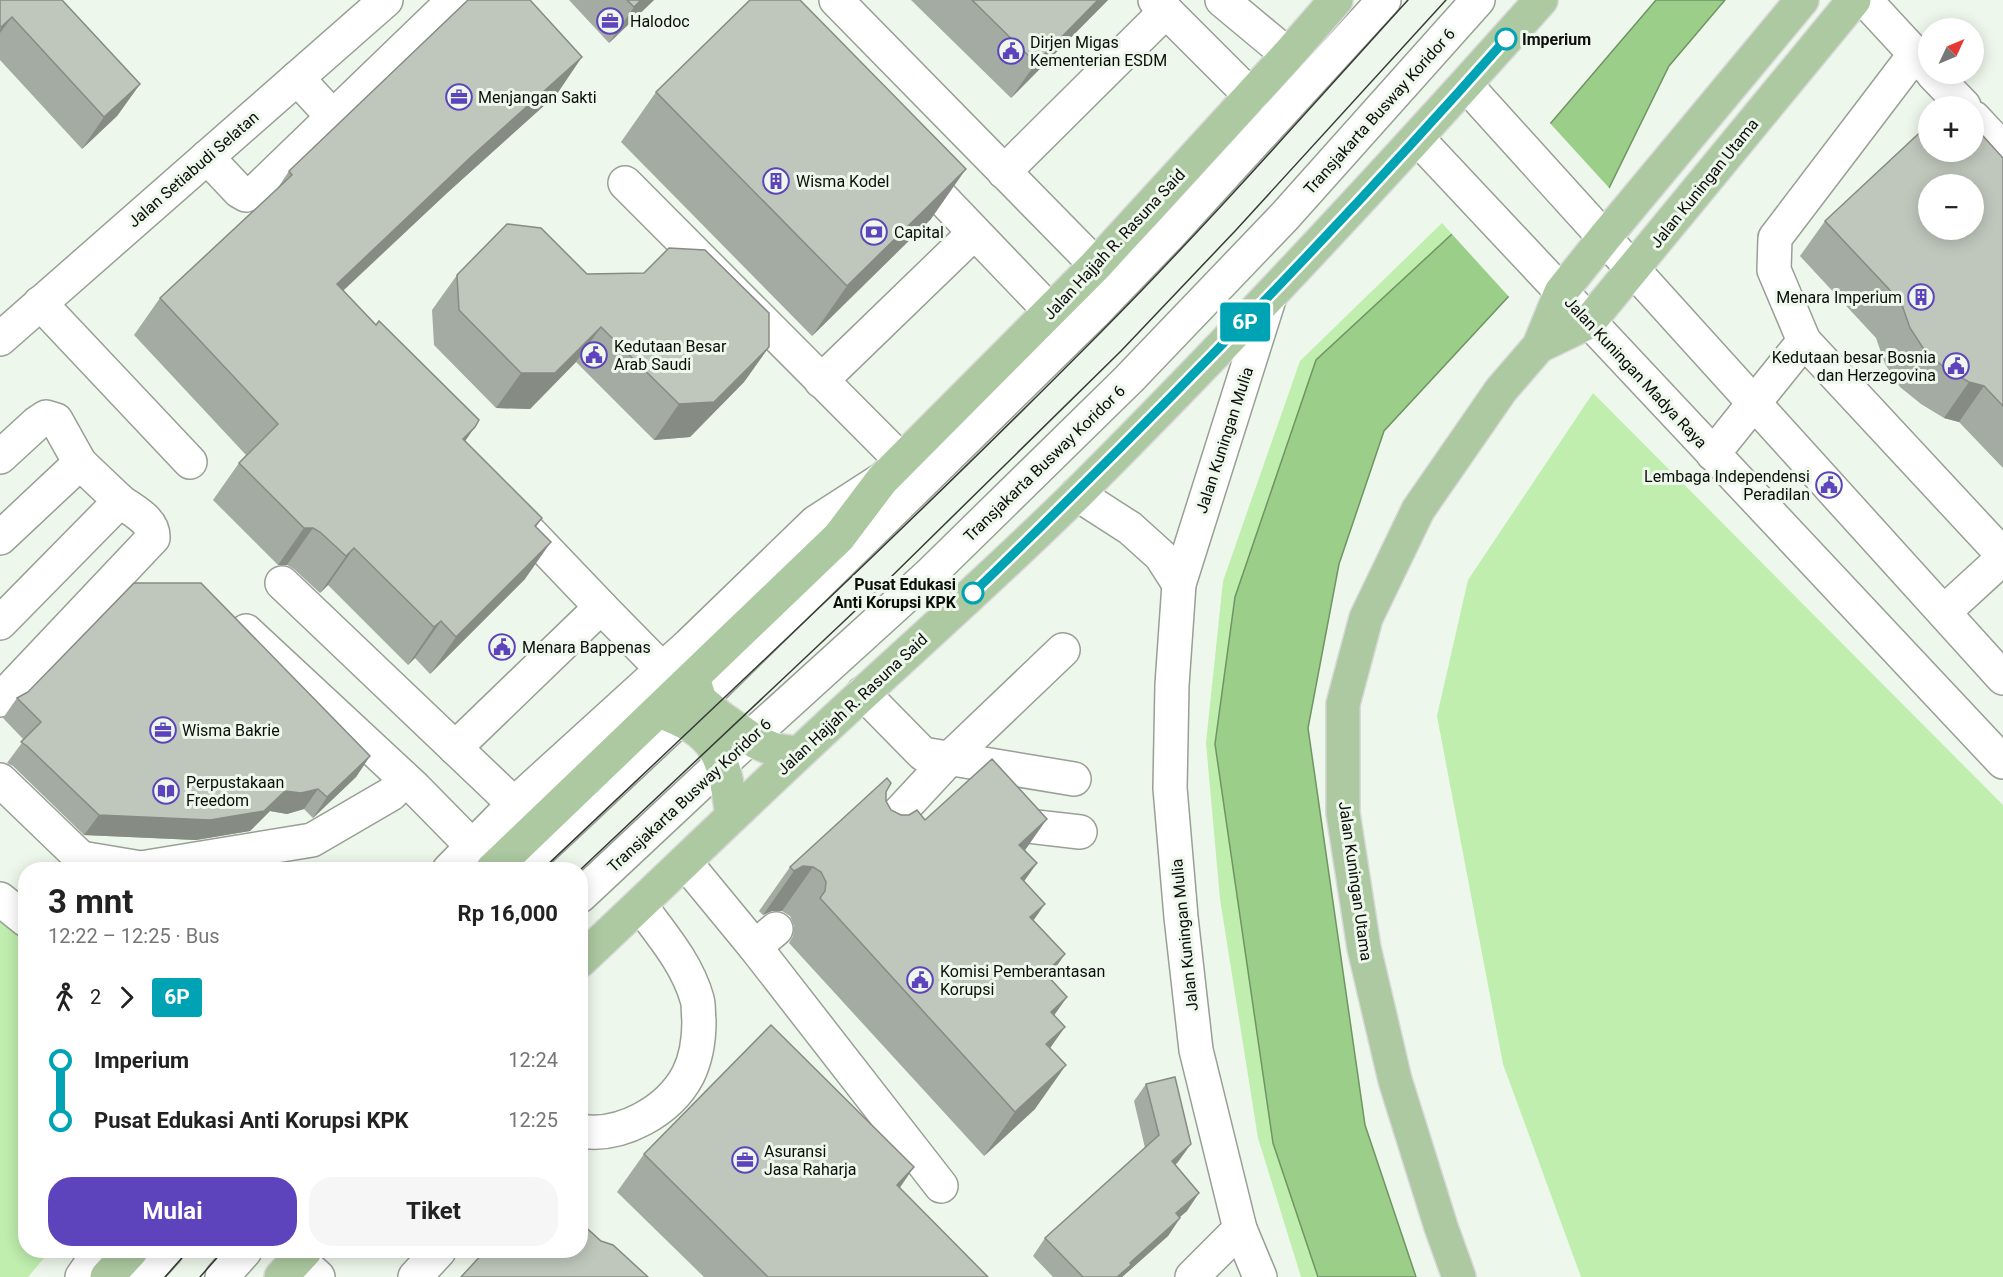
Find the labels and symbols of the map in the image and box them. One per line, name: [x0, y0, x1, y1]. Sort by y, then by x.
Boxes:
office icon: Halodoc: [595, 6, 625, 36]
place label: Halodoc: [630, 12, 690, 31]
north arrow: [1918, 18, 1984, 84]
street label: Transjakarta Busway Koridor 6: [1300, 24, 1459, 198]
marker: Imperium: [1495, 28, 1517, 50]
place label: Imperium: [1522, 30, 1591, 49]
place label: Dirjen Migas Kementerian ESDM: [1030, 33, 1167, 70]
public building icon: Dirjen Migas Kementerian ESDM: [996, 36, 1026, 66]
office icon: Menjangan Sakti: [444, 82, 474, 112]
place label: Menjangan Sakti: [478, 88, 597, 107]
street label: Jalan Setiabudi Selatan: [124, 107, 262, 231]
street label: Jalan Kuningan Utama: [1646, 115, 1762, 252]
street label: Jalan Hajjah R. Rasuna Said: [1040, 165, 1189, 323]
building icon: Wisma Kodel: [761, 166, 791, 196]
place label: Wisma Kodel: [796, 172, 889, 191]
bank icon: Capital: [859, 217, 889, 247]
place label: Capital: [894, 223, 944, 242]
building icon: Menara Imperium: [1906, 282, 1936, 312]
place label: Menara Imperium: [1776, 288, 1902, 307]
street label: Jalan Kuningan Madya Raya: [1560, 293, 1711, 452]
line badge: 6P: [1218, 302, 1272, 342]
place label: Kedutaan Besar Arab Saudi: [614, 337, 727, 374]
public building icon: Kedutaan Besar Arab Saudi: [579, 340, 609, 370]
place label: Kedutaan besar Bosnia dan Herzegovina: [1772, 348, 1936, 385]
public building icon: Kedutaan besar Bosnia dan Herzegovina: [1941, 351, 1971, 381]
street label: Jalan Kuningan Mulia: [1192, 364, 1257, 516]
street label: Transjakarta Busway Koridor 6: [960, 381, 1129, 546]
place label: Lembaga Independensi Peradilan: [1644, 467, 1810, 504]
public building icon: Lembaga Independensi Peradilan: [1814, 470, 1844, 500]
place label: Pusat Edukasi Anti Korupsi KPK: [833, 575, 957, 612]
marker: Pusat Edukasi Anti Korupsi KPK: [962, 582, 984, 604]
street label: Jalan Hajjah R. Rasuna Said: [773, 630, 931, 779]
public building icon: Menara Bappenas: [487, 632, 517, 662]
place label: Menara Bappenas: [522, 638, 651, 657]
street label: Transjakarta Busway Koridor 6: [604, 714, 775, 876]
office icon: Wisma Bakrie: [148, 715, 178, 745]
place label: Wisma Bakrie: [182, 721, 280, 740]
place label: Perpustakaan Freedom: [186, 773, 284, 810]
library icon: Perpustakaan Freedom: [151, 776, 181, 806]
street label: Jalan Kuningan Utama: [1335, 800, 1376, 962]
street label: Jalan Kuningan Mulia: [1167, 858, 1202, 1012]
place label: Komisi Pemberantasan Korupsi: [940, 962, 1105, 999]
public building icon: Komisi Pemberantasan Korupsi: [905, 965, 935, 995]
place label: Asuransi Jasa Raharja: [764, 1142, 857, 1179]
office icon: Asuransi Jasa Raharja: [730, 1145, 760, 1175]

